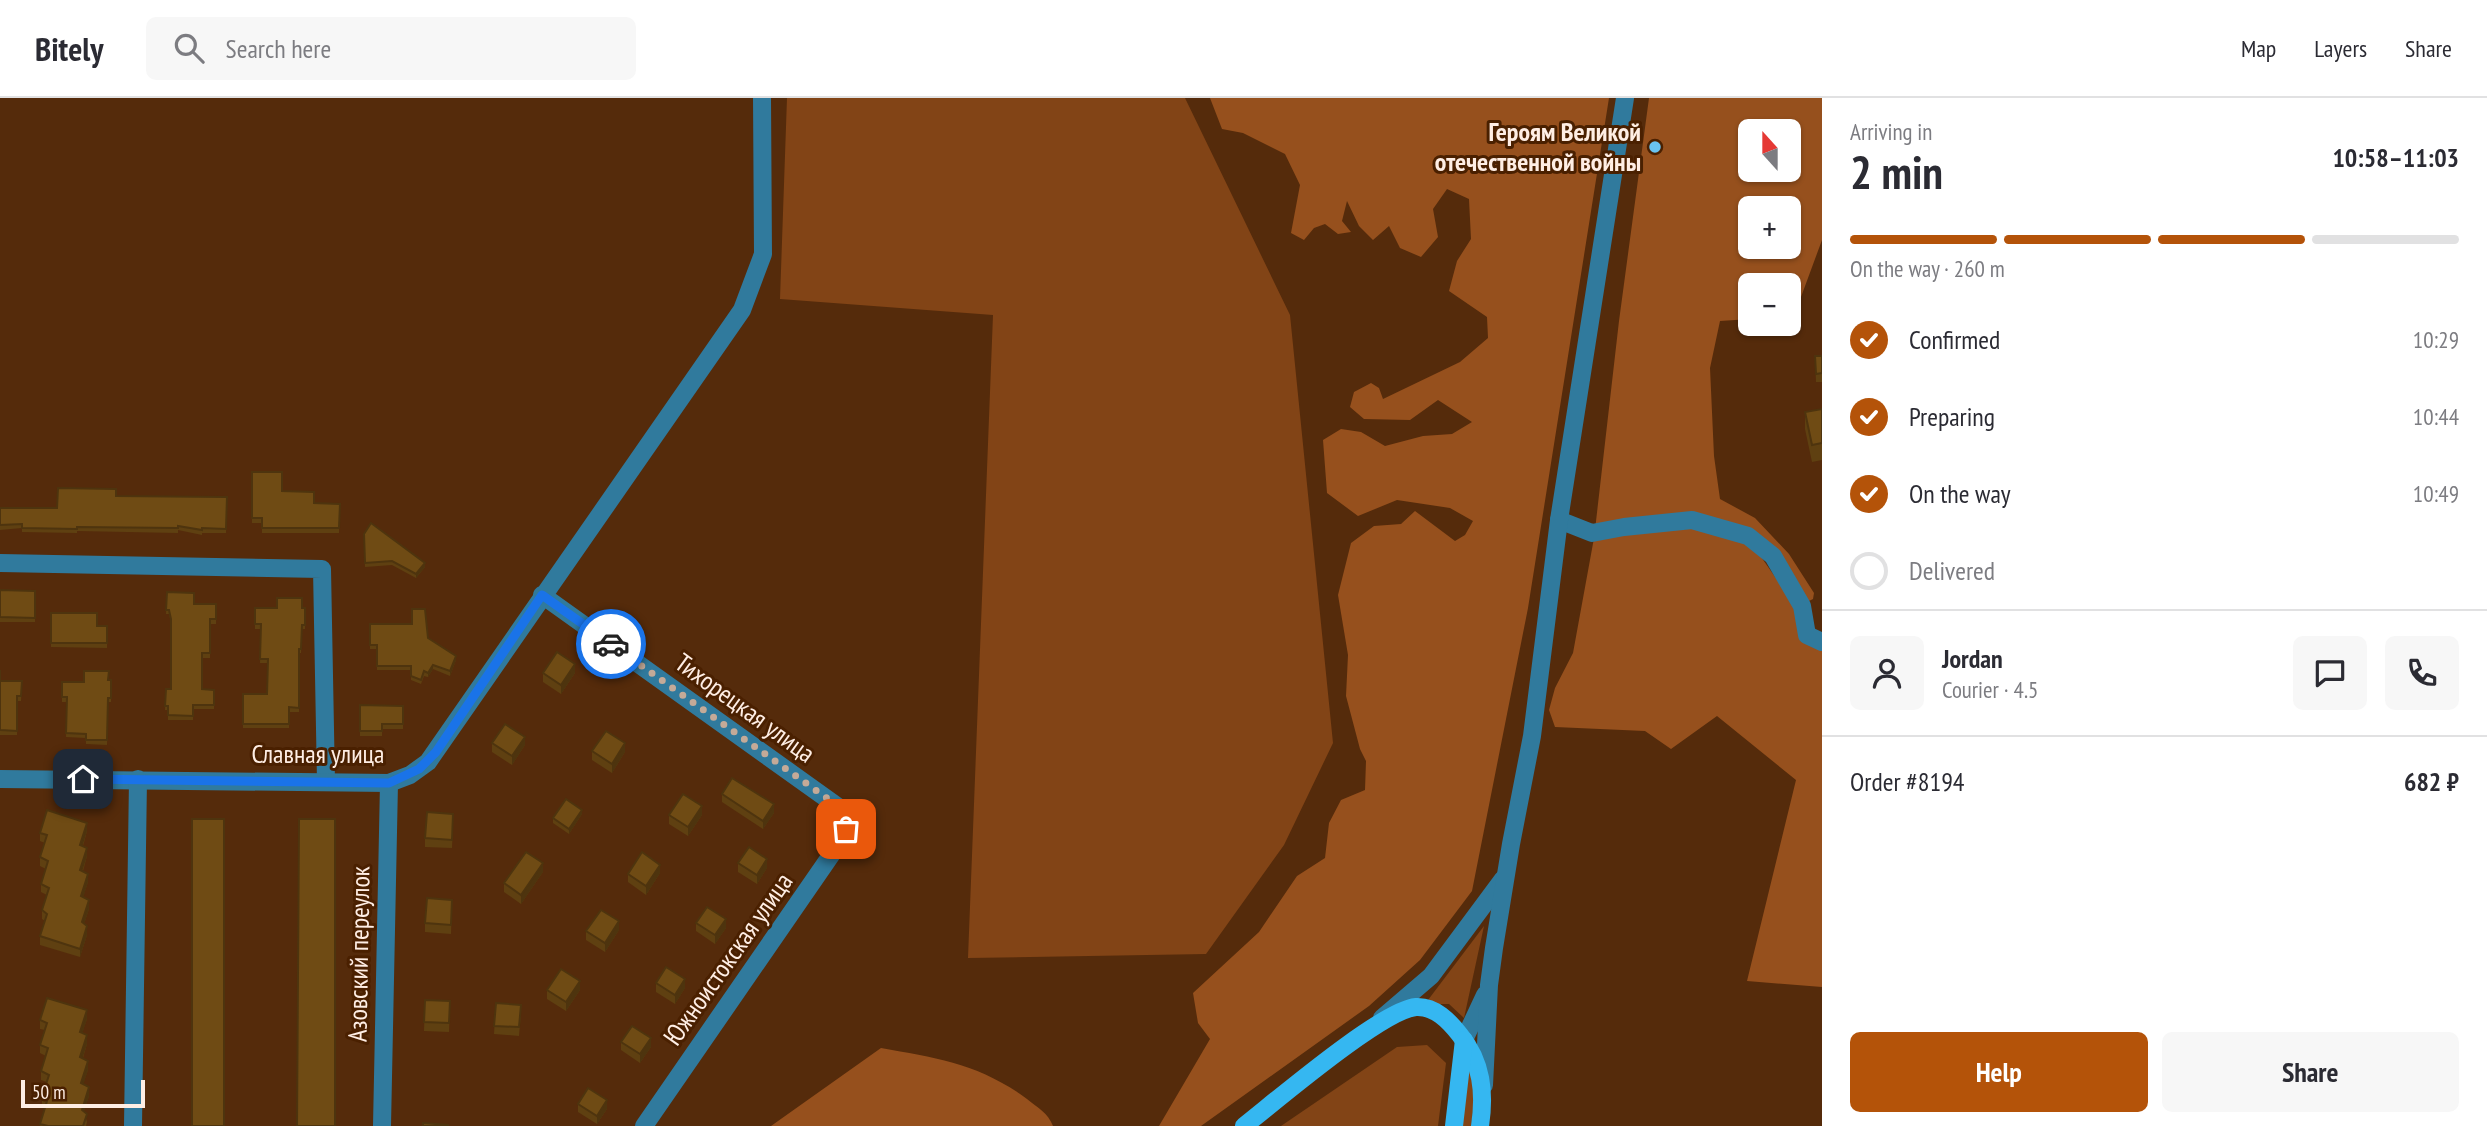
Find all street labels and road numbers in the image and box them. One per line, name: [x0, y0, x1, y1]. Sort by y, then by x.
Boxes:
street label: Тихорецкая улица: [669, 646, 822, 769]
street label: Славная улица: [252, 737, 384, 770]
street label: Азовский переулок: [340, 866, 377, 1042]
street label: Южноистокская улица: [656, 866, 799, 1051]

